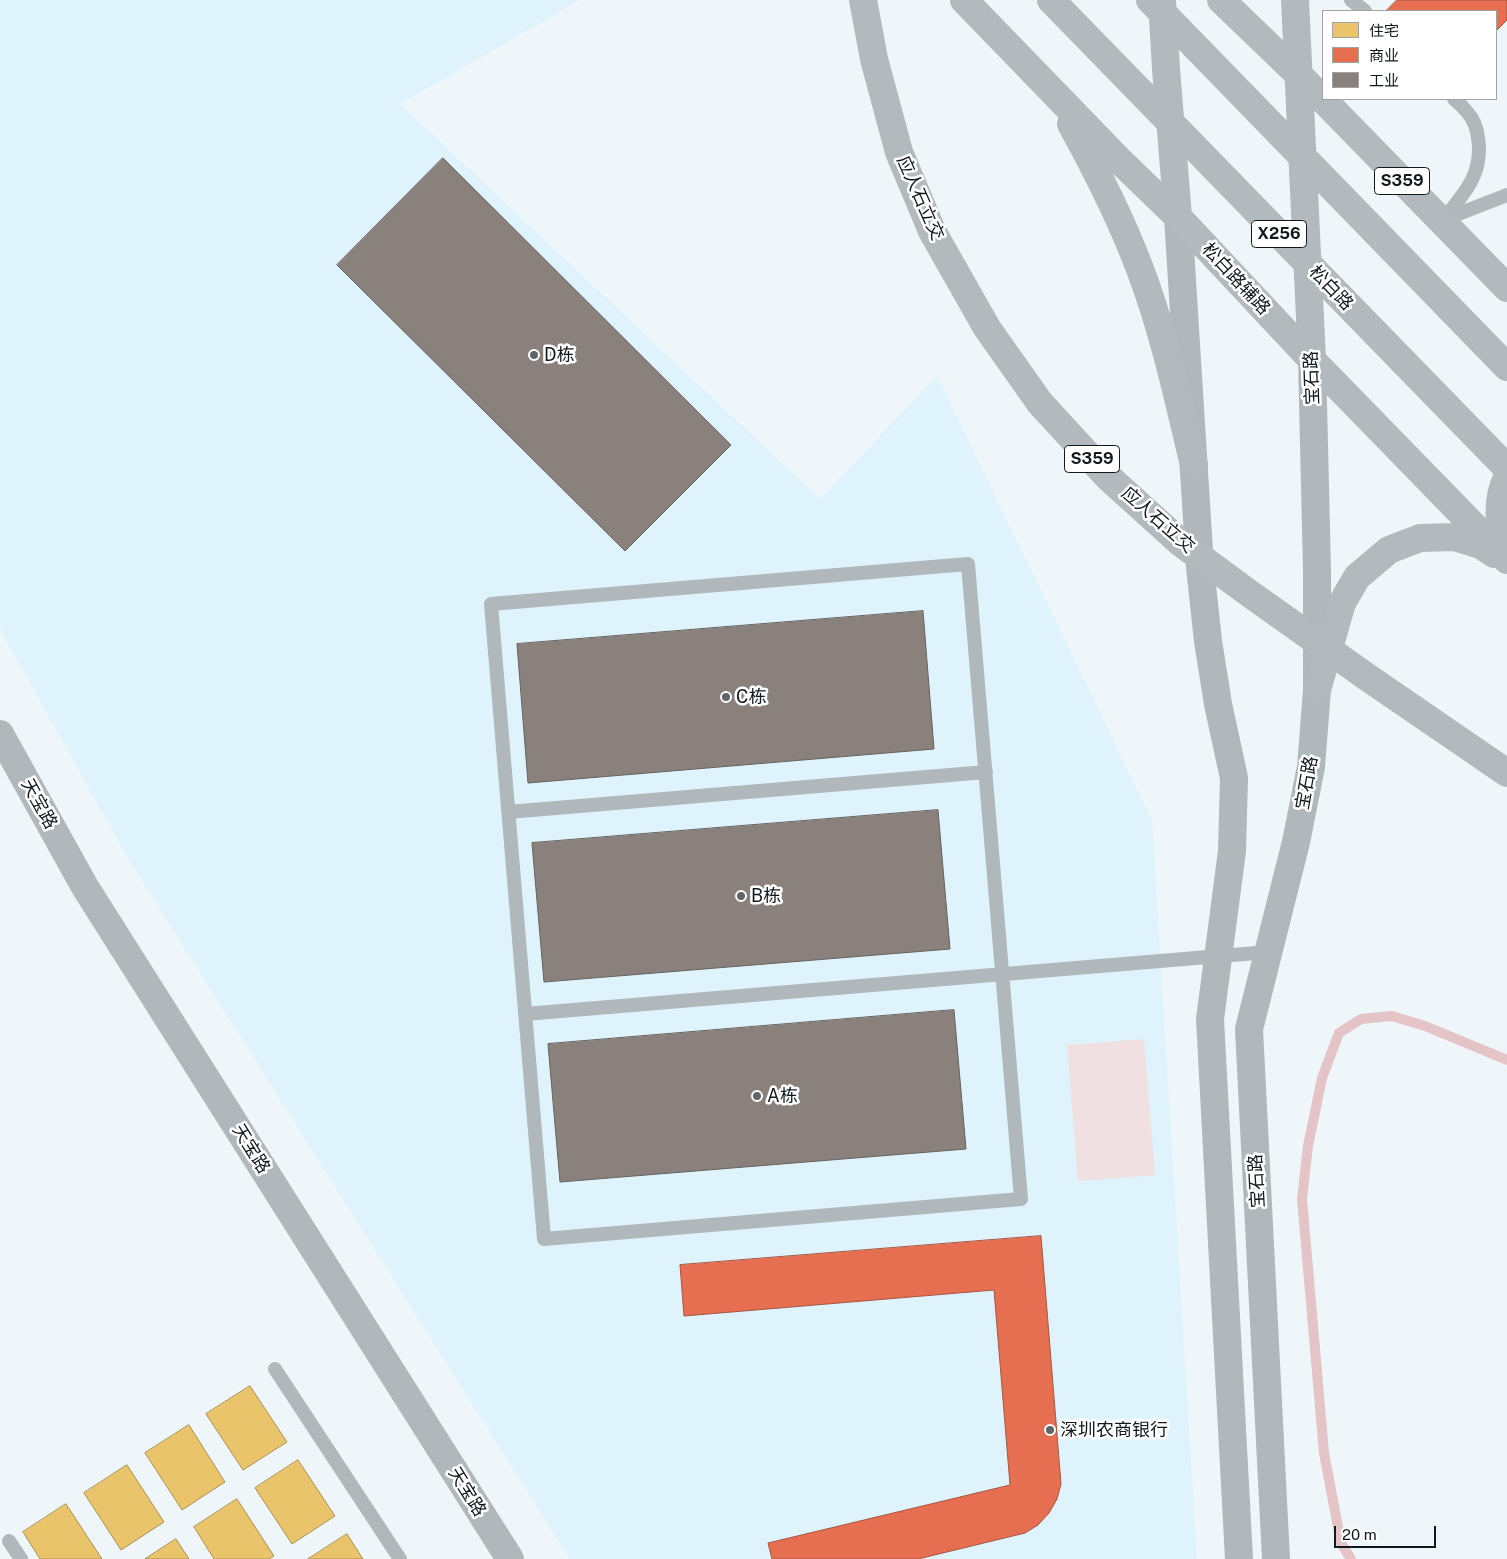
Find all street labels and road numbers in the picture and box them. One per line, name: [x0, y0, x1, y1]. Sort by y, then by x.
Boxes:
street label: 应人石立交: [892, 152, 948, 244]
road number: S359: [1374, 168, 1430, 195]
road number: X256: [1252, 220, 1306, 248]
street label: 松白路辅路: [1197, 239, 1275, 319]
street label: 松白路: [1304, 261, 1358, 315]
street label: 宝石路: [1300, 351, 1324, 405]
road number: S359: [1064, 446, 1120, 472]
street label: 应人石立交: [1117, 482, 1199, 558]
street label: 宝石路: [1292, 755, 1322, 811]
street label: 天宝路: [16, 775, 62, 833]
street label: 天宝路: [228, 1120, 274, 1178]
street label: 宝石路: [1245, 1153, 1269, 1209]
street label: 天宝路: [444, 1463, 490, 1521]

